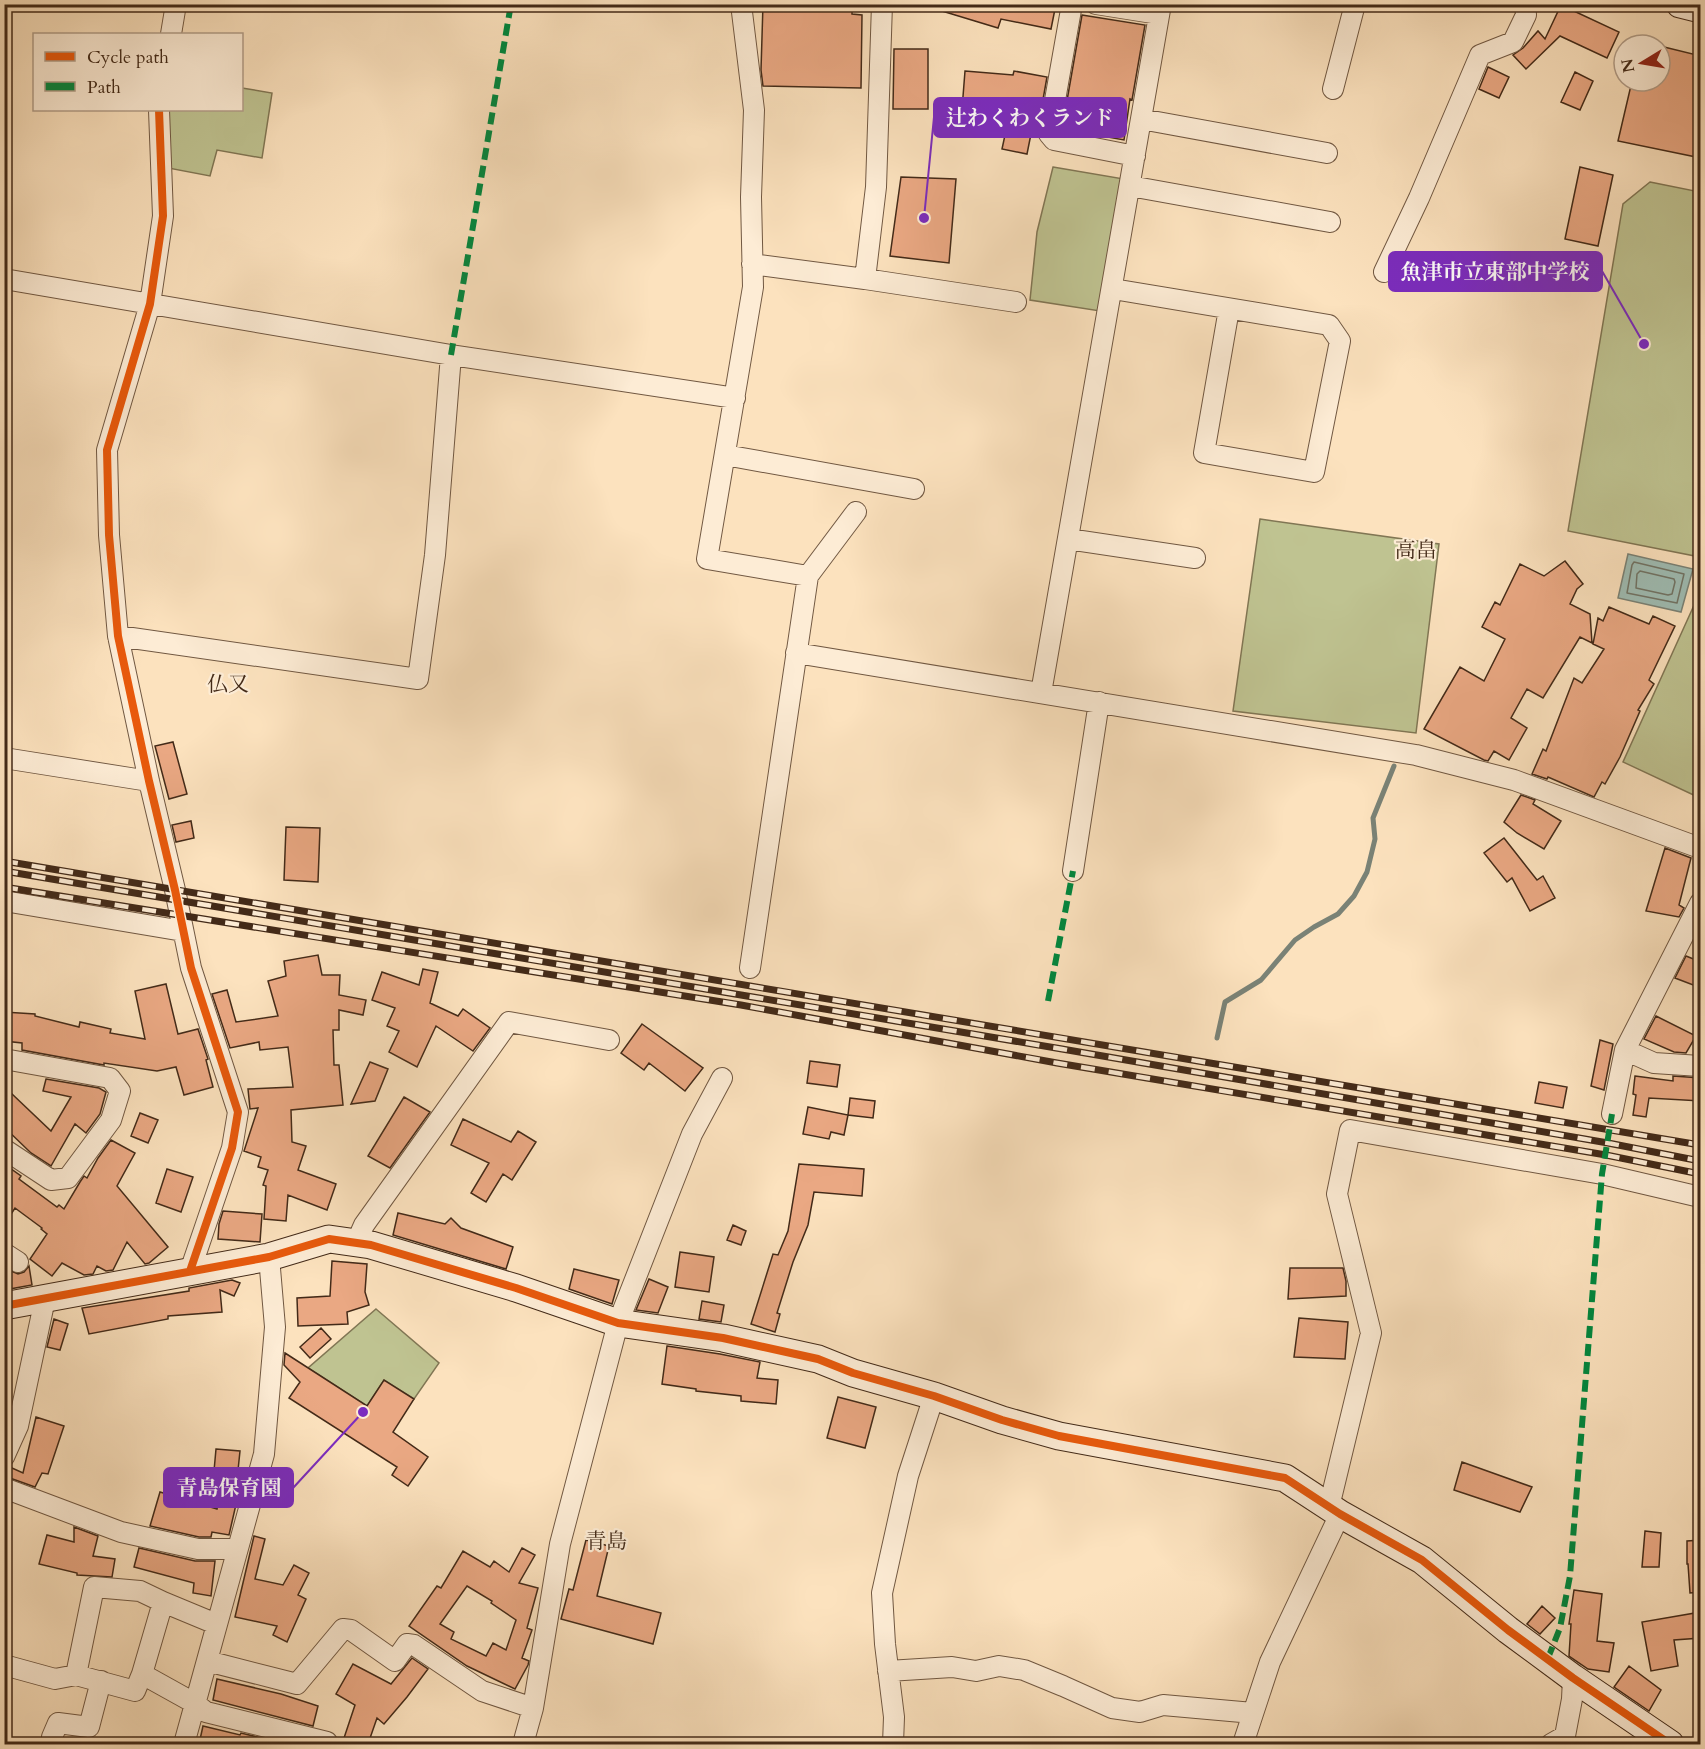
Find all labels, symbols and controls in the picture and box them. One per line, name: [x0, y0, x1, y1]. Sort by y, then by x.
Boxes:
legend: [33, 33, 243, 111]
north arrow: [1612, 33, 1672, 93]
text: Cycle path: [87, 45, 169, 70]
text: N: [1616, 57, 1640, 75]
text: Path: [87, 75, 121, 100]
callout: 辻わくわくランド: [934, 98, 1126, 137]
text: 辻わくわくランド: [946, 104, 1114, 133]
callout: 魚津市立東部中学校: [1389, 252, 1602, 291]
text: 魚津市立東部中学校: [1401, 258, 1590, 287]
district label: 高畠: [1395, 536, 1437, 565]
district label: 仏又: [207, 670, 249, 699]
callout: 青島保育園: [164, 1468, 293, 1507]
text: 青島保育園: [177, 1474, 282, 1503]
district label: 青島: [585, 1527, 627, 1556]

